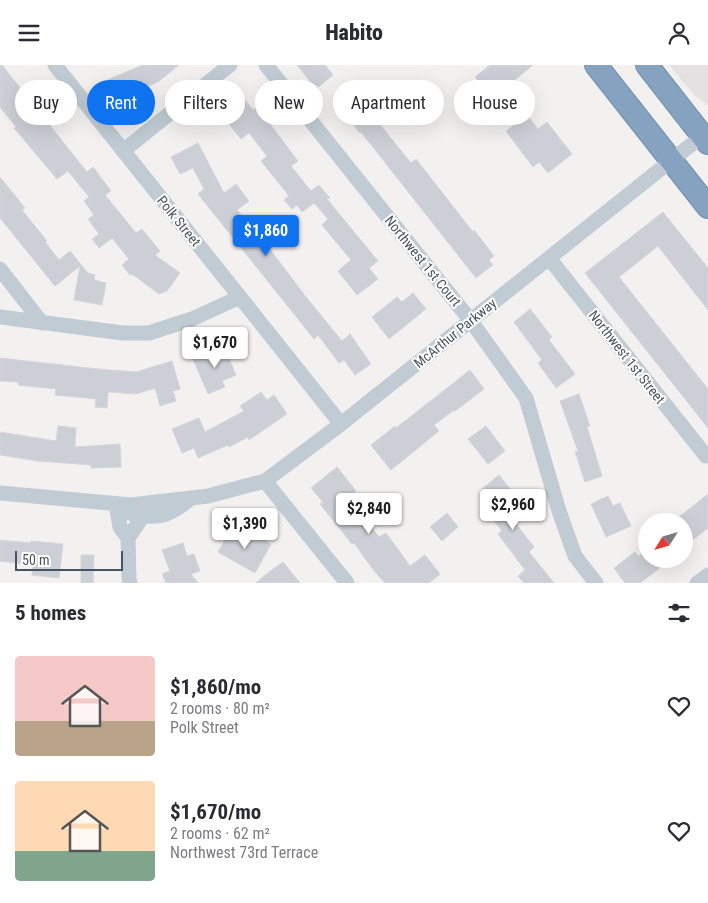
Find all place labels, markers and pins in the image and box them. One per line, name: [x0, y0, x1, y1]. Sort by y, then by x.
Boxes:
pin: $1,860: [225, 215, 307, 257]
pin: $1,670: [174, 327, 256, 369]
pin: $2,960: [472, 489, 554, 531]
pin: $2,840: [328, 493, 410, 535]
pin: $1,390: [204, 507, 286, 550]

